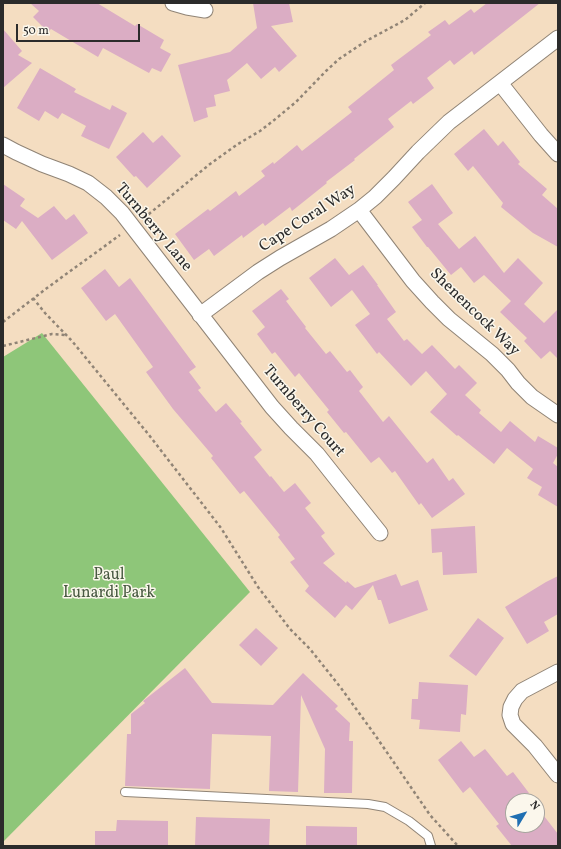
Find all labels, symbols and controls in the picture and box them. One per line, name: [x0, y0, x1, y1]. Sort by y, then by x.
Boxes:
scale bar: [18, 16, 142, 42]
text: 50 m: [23, 23, 49, 39]
street label: Turnberry Lane: [110, 180, 196, 276]
street label: Cape Coral Way: [256, 181, 360, 257]
street label: Shenencock Way: [425, 265, 523, 361]
street label: Turnberry Court: [258, 362, 348, 462]
park label: Paul Lunardi Park: [63, 566, 155, 604]
north arrow: [505, 793, 545, 833]
text: N: [526, 798, 542, 814]

